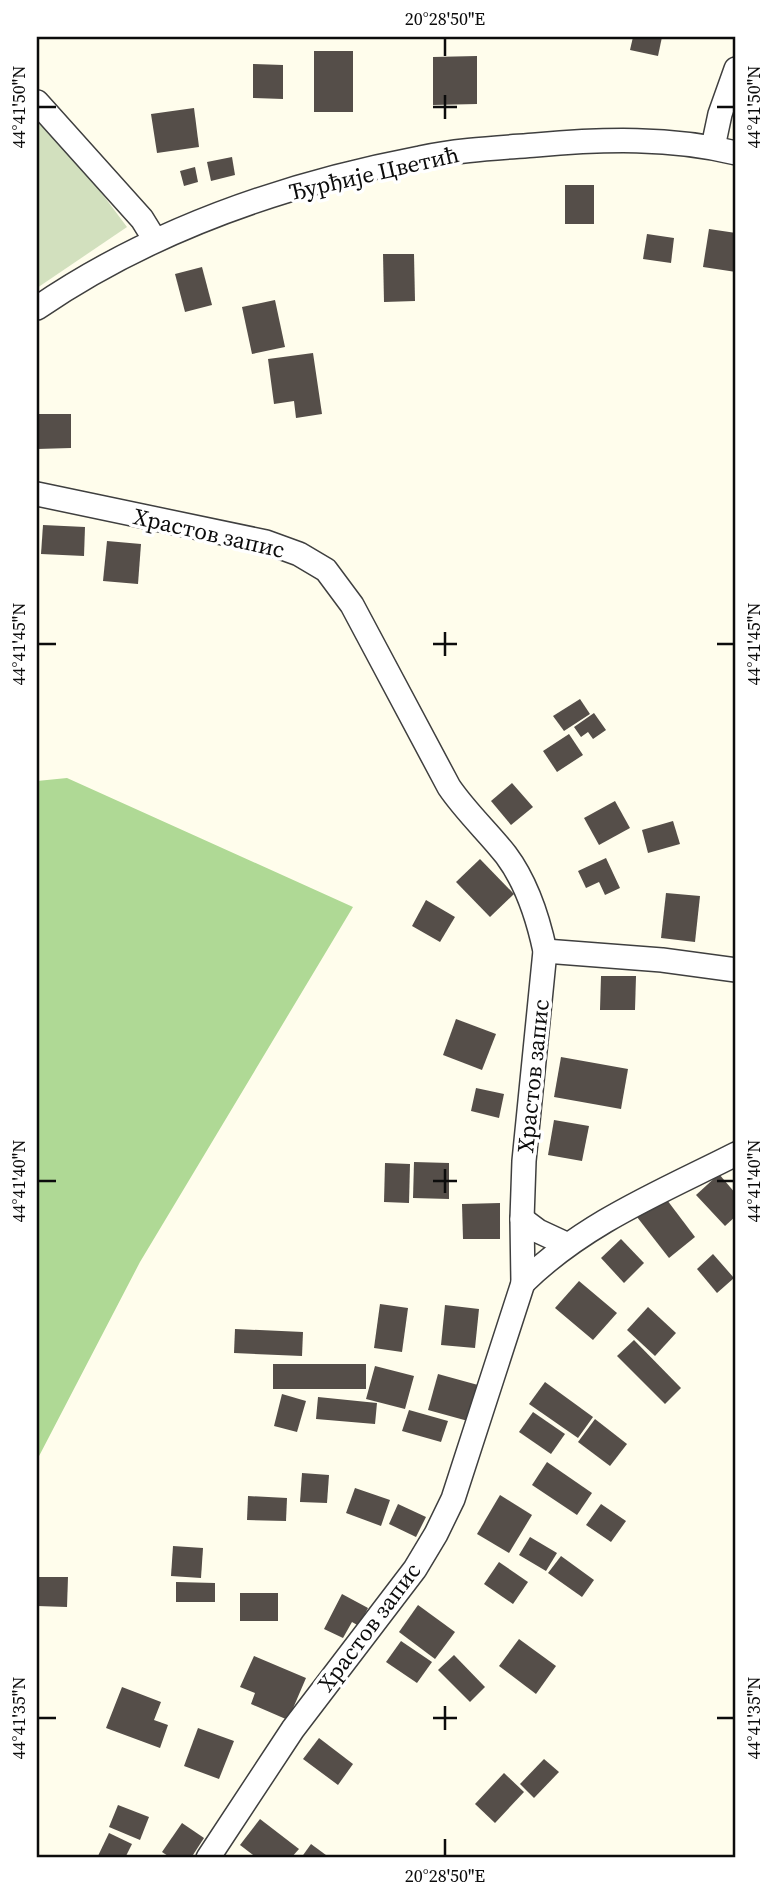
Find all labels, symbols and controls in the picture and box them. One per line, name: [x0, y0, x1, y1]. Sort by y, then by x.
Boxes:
text: 20°28'50"E: [405, 6, 485, 31]
text: 44°41'50"N: [6, 66, 31, 148]
text: 44°41'50"N: [741, 66, 766, 148]
street label: Ђурђије Цветић: [286, 138, 462, 208]
street label: Храстов запис: [130, 500, 288, 566]
text: 44°41'45"N: [6, 603, 31, 685]
text: 44°41'45"N: [741, 603, 766, 685]
street label: Храстов запис: [509, 998, 557, 1154]
text: 44°41'40"N: [6, 1140, 31, 1222]
text: 44°41'40"N: [741, 1140, 766, 1222]
street label: Храстов запис: [310, 1556, 428, 1698]
text: 44°41'35"N: [6, 1677, 31, 1759]
text: 44°41'35"N: [741, 1677, 766, 1759]
text: 20°28'50"E: [405, 1863, 485, 1888]

